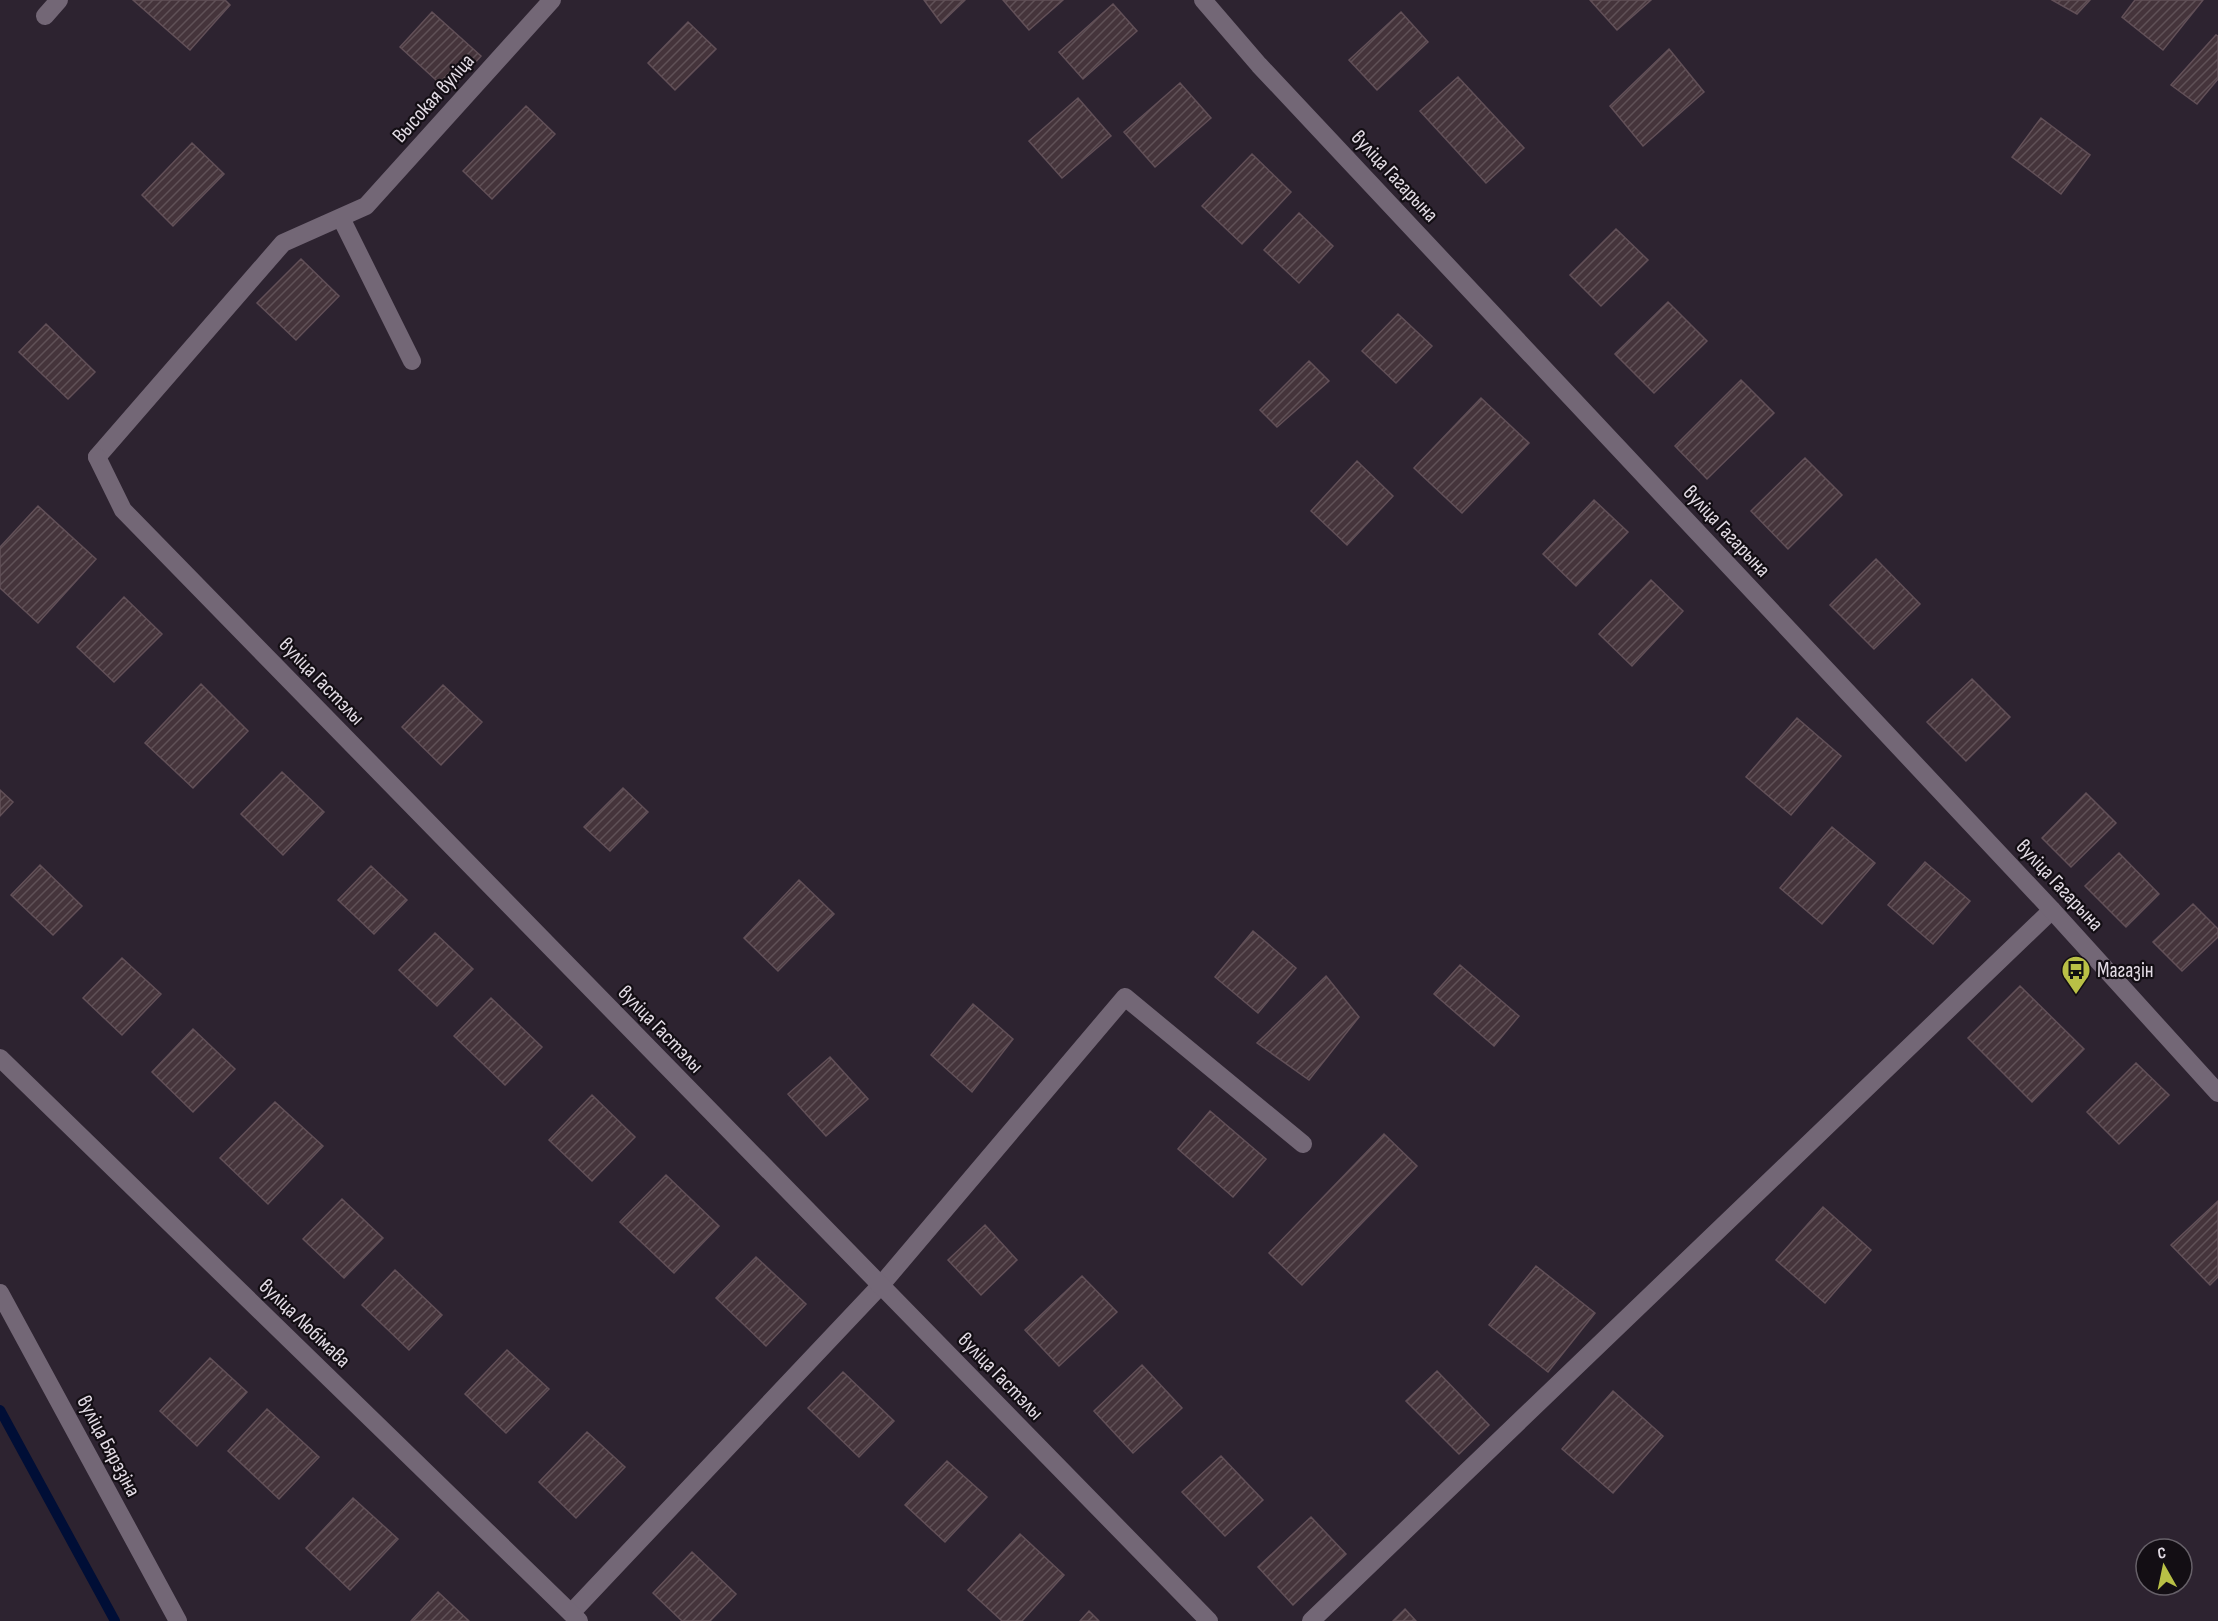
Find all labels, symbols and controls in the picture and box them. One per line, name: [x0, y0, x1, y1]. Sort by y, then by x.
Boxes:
street label: Высокая вуліца: [387, 49, 480, 148]
street label: вуліца Гагарына: [1346, 125, 1443, 227]
street label: вуліца Гагарына: [1678, 480, 1775, 582]
street label: вуліца Гастэлы: [274, 632, 369, 730]
street label: вуліца Гагарына: [2011, 834, 2108, 936]
bus stop icon: Магазін: [2060, 954, 2092, 996]
place label: Магазін: [2097, 958, 2154, 983]
street label: вуліца Гастэлы: [613, 980, 708, 1078]
street label: вуліца Любімава: [254, 1274, 355, 1373]
street label: вуліца Гастэлы: [953, 1327, 1048, 1425]
street label: вуліца Бярэзіна: [71, 1391, 146, 1501]
north arrow: [2134, 1537, 2194, 1597]
text: С: [2156, 1544, 2167, 1564]

